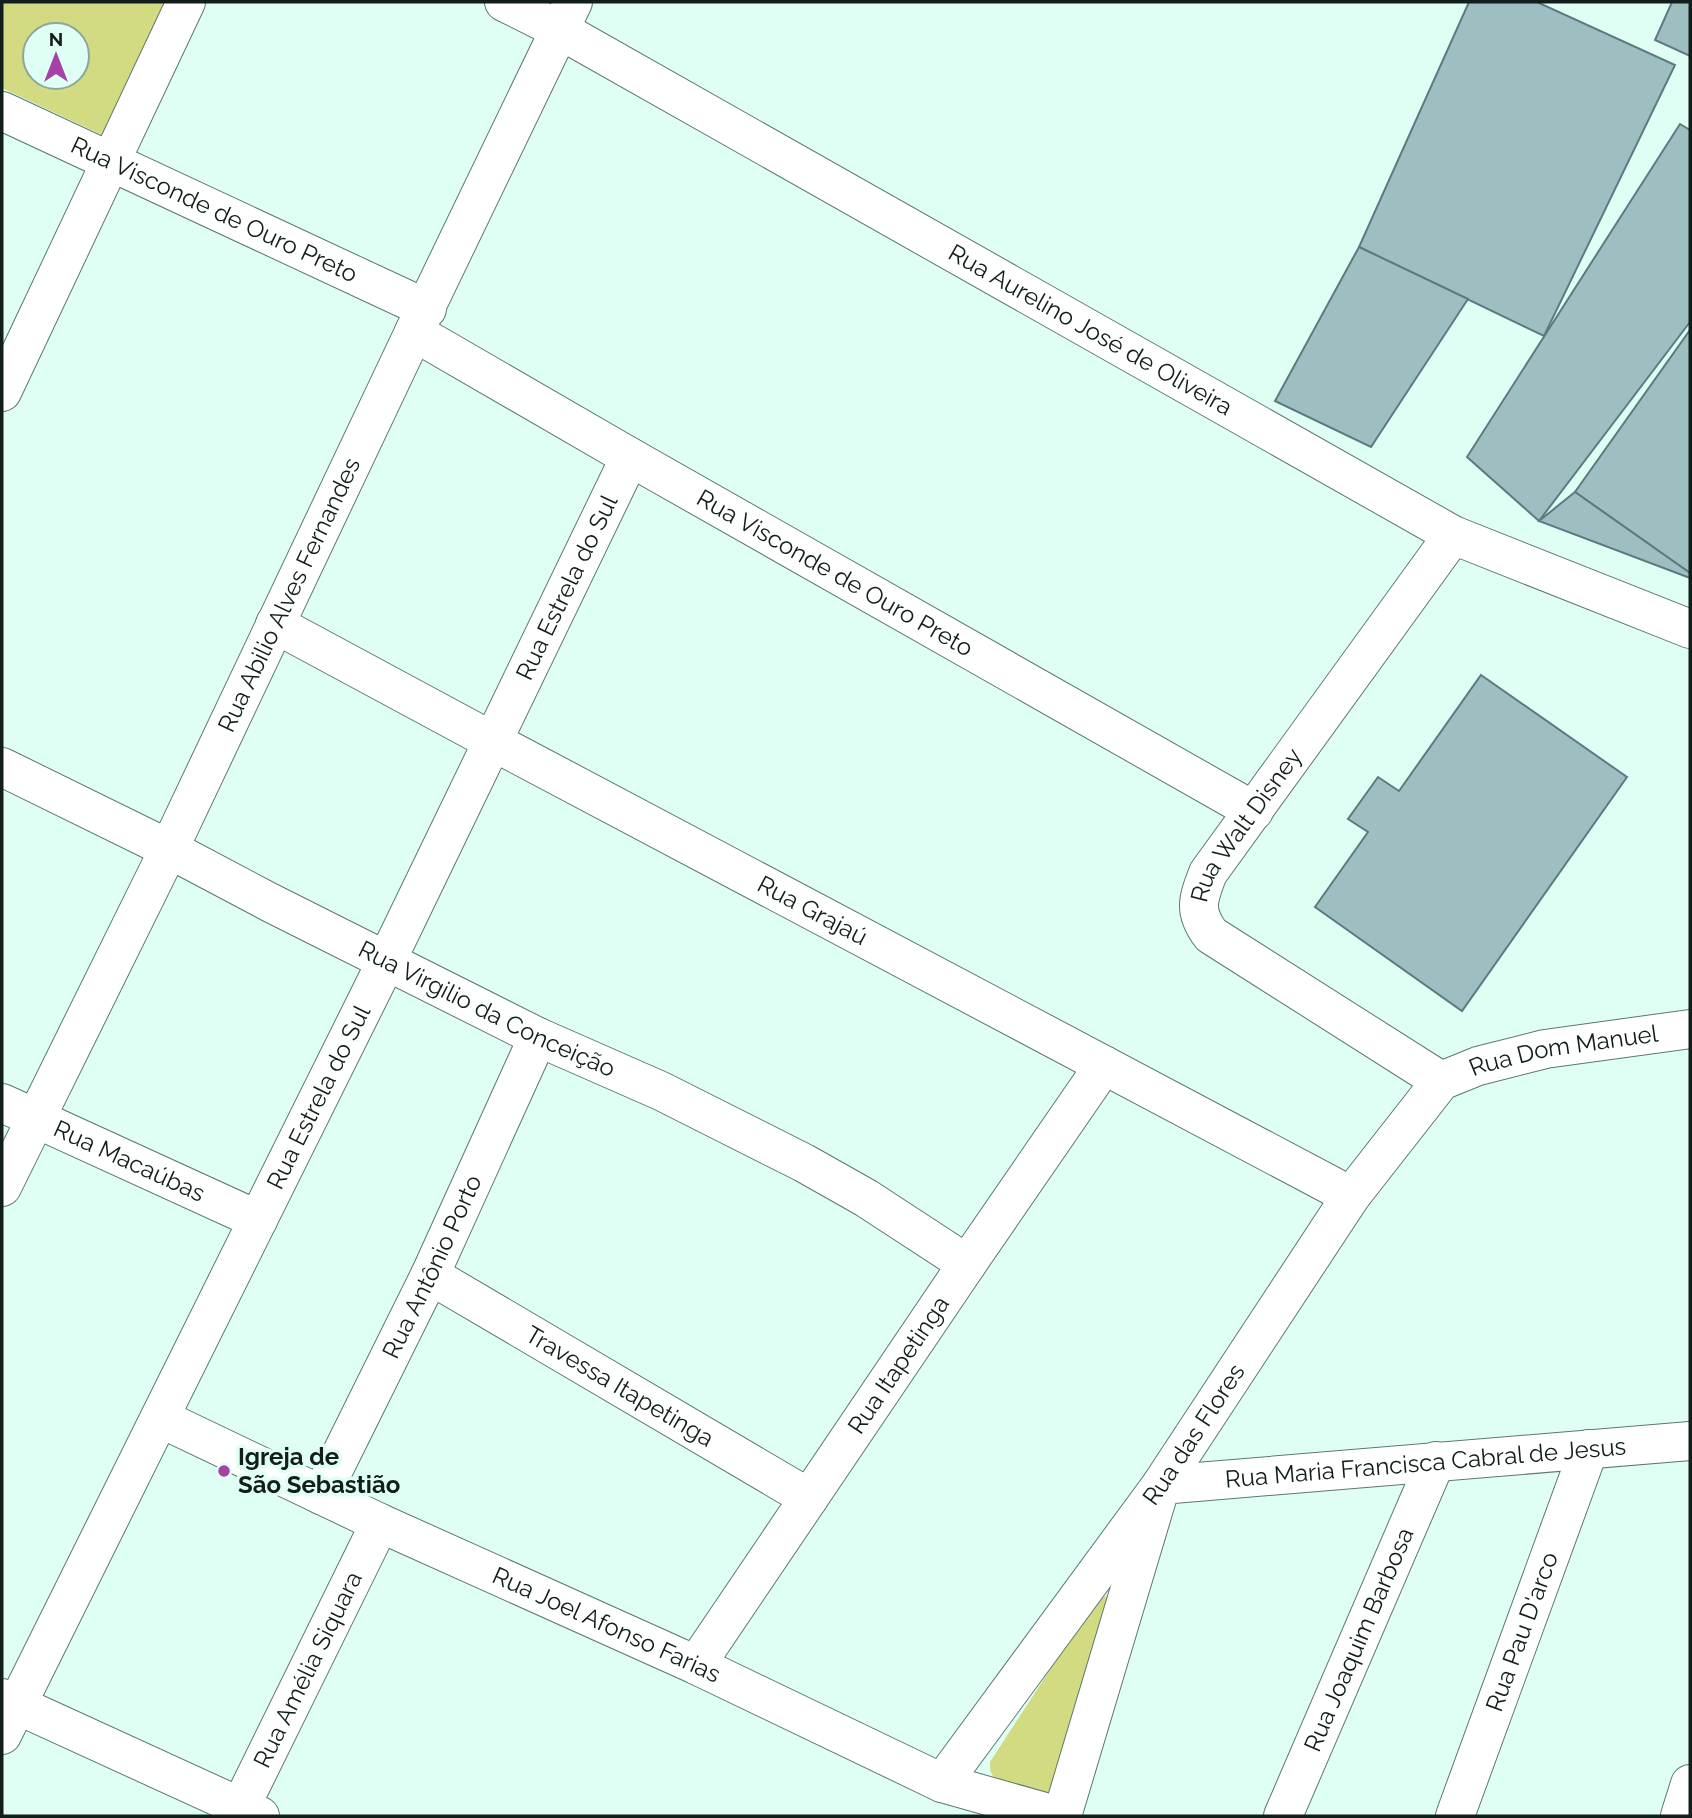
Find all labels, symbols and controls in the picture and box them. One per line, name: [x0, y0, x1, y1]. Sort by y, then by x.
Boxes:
north arrow: [21, 21, 91, 91]
text: N: [49, 28, 63, 50]
street label: Rua Visconde de Ouro Preto: [66, 130, 362, 289]
street label: Rua Aurelino José de Oliveira: [944, 238, 1238, 421]
street label: Rua Abilio Alves Fernandes: [212, 453, 366, 737]
street label: Rua Visconde de Ouro Preto: [692, 483, 978, 663]
street label: Rua Estrela do Sul: [510, 490, 624, 684]
street label: Rua Walt Disney: [1184, 742, 1308, 905]
street label: Rua Grajaú: [753, 869, 873, 951]
street label: Rua Virgilio da Conceição: [354, 934, 620, 1083]
street label: Rua Estrela do Sul: [260, 1000, 376, 1194]
street label: Rua Dom Manuel: [1465, 1018, 1660, 1082]
street label: Rua Macaúbas: [49, 1114, 210, 1208]
street label: Rua Antônio Porto: [376, 1170, 488, 1363]
street label: Rua Itapetinga: [841, 1290, 955, 1439]
street label: Travessa Itapetinga: [521, 1320, 719, 1453]
street label: Rua das Flores: [1136, 1358, 1251, 1511]
street label: Rua Maria Francisca Cabral de Jesus: [1224, 1431, 1627, 1494]
place label: Igreja de São Sebastião: [238, 1442, 400, 1499]
marker: Igreja de São Sebastião: [216, 1463, 232, 1479]
street label: Rua Joaquim Barbosa: [1298, 1523, 1420, 1756]
street label: Rua Pau D'arco: [1479, 1548, 1564, 1715]
street label: Rua Joel Afonso Farias: [488, 1560, 725, 1689]
street label: Rua Amélia Siquara: [247, 1567, 368, 1772]

